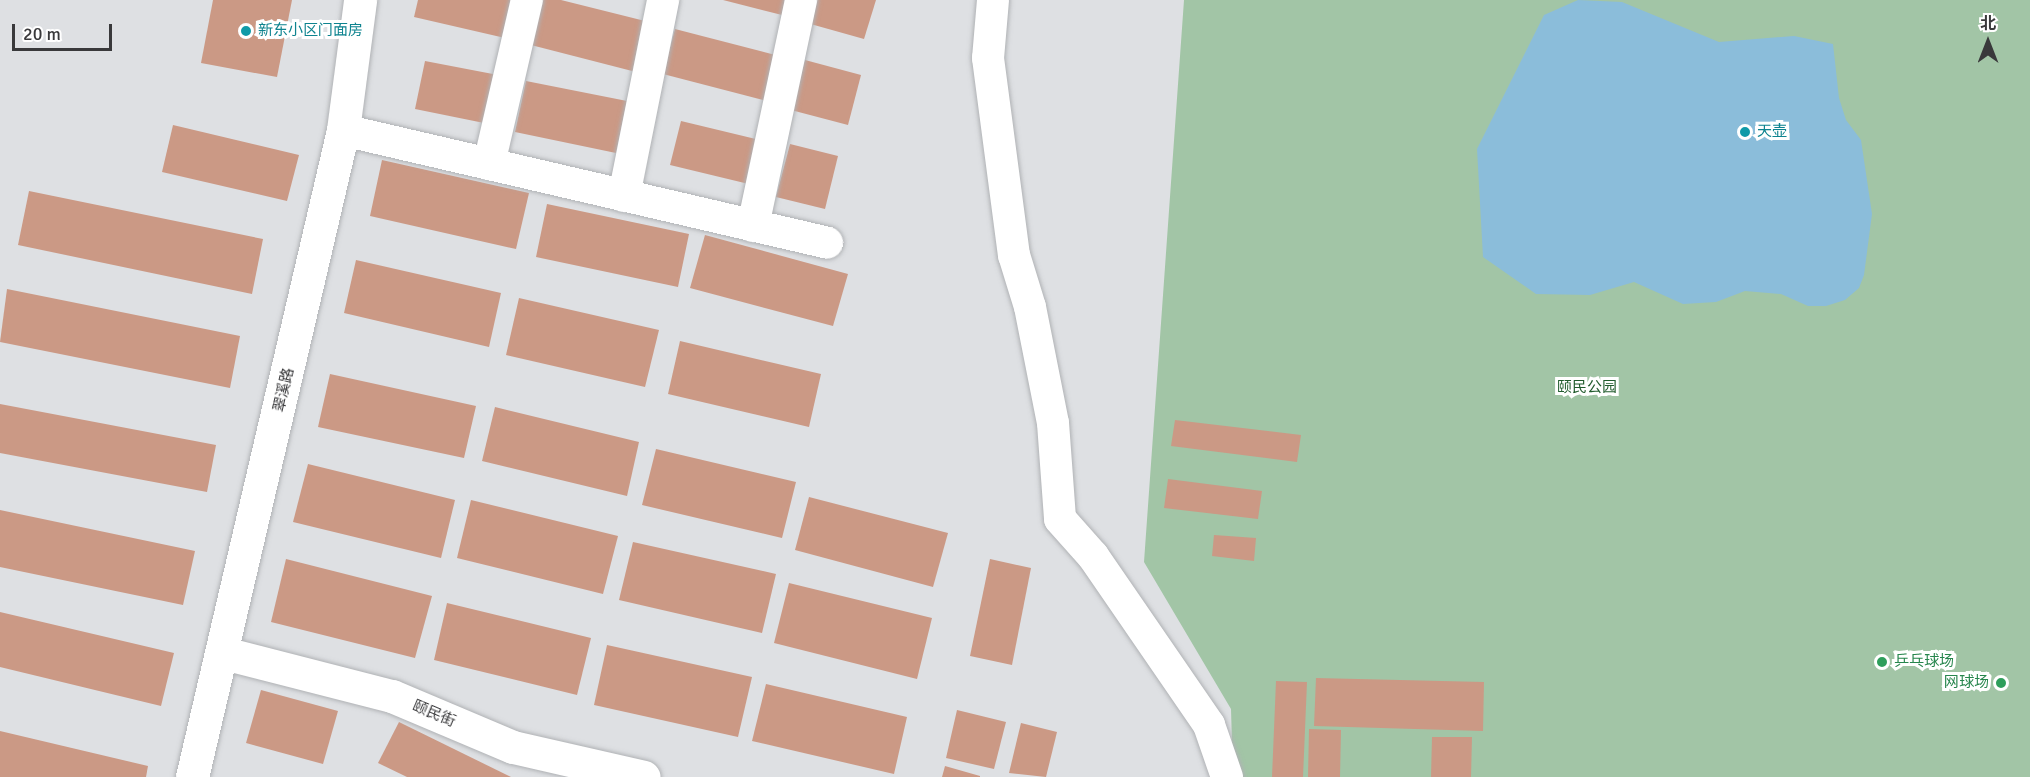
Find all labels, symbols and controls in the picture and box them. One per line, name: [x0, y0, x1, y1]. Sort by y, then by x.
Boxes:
scale bar: [15, 12, 116, 50]
north arrow: [1958, 12, 2018, 72]
text: 北: [1980, 14, 1996, 34]
place label: 新东小区门面房: [258, 22, 363, 40]
text: 20 m: [23, 23, 61, 45]
marker: 新东小区门面房: [239, 24, 253, 38]
place label: 天壶: [1757, 123, 1787, 141]
marker: 天壶: [1738, 125, 1752, 139]
street label: 翠溪路: [270, 366, 298, 414]
park label: 颐民公园: [1557, 379, 1617, 397]
place label: 乒乓球场: [1894, 653, 1954, 671]
marker: 乒乓球场: [1875, 655, 1889, 669]
place label: 网球场: [1944, 674, 1989, 692]
marker: 网球场: [1994, 676, 2008, 690]
street label: 颐民街: [410, 697, 458, 731]

